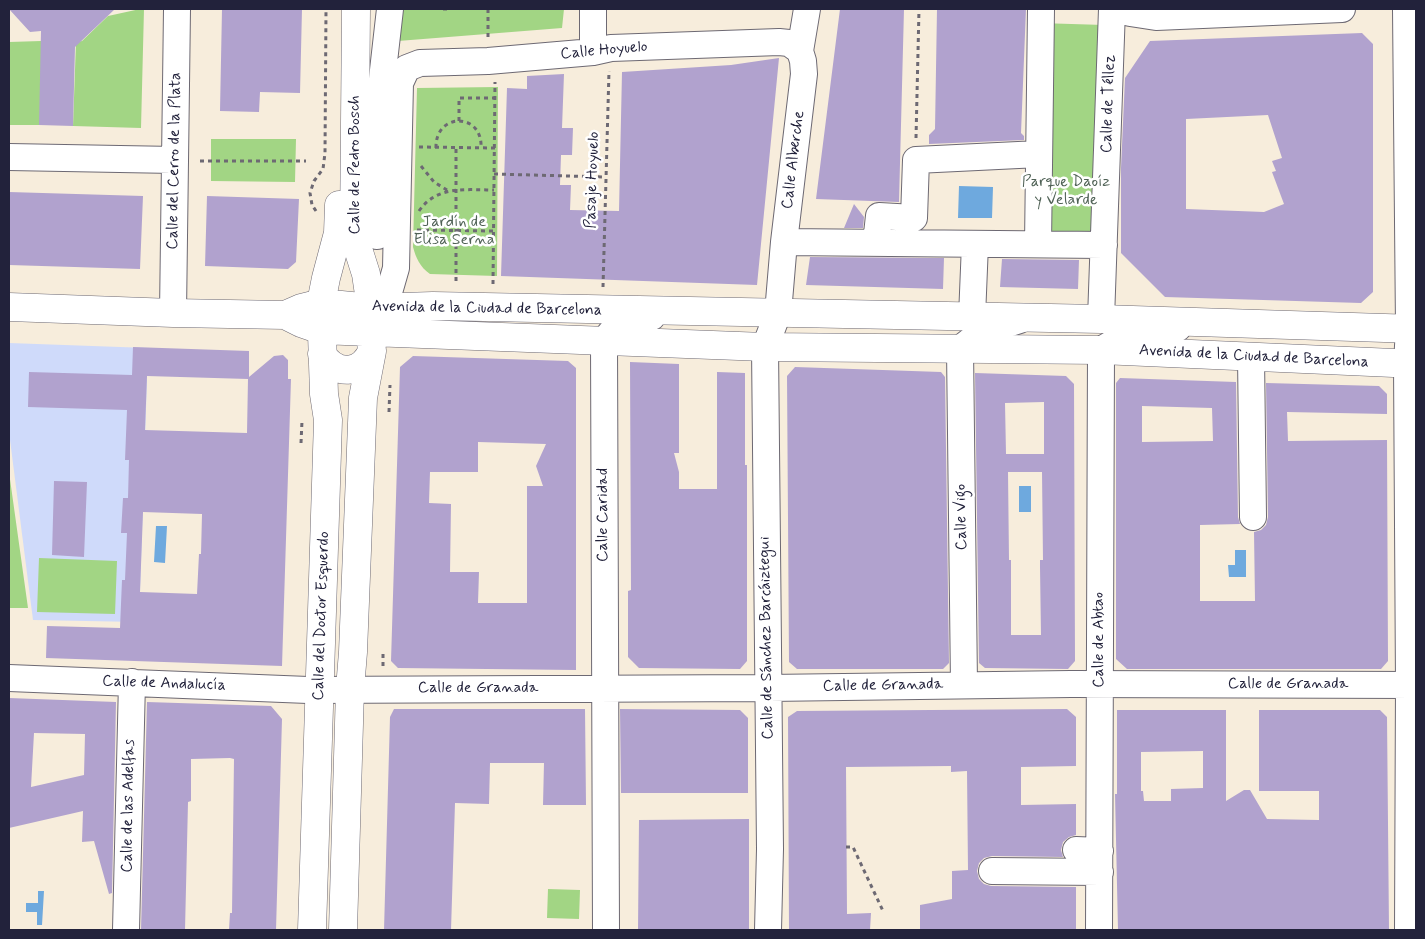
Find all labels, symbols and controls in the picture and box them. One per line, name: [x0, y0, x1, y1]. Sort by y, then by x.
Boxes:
street label: Calle Hoyuelo: [560, 38, 648, 64]
street label: Calle de Téllez: [1098, 54, 1120, 154]
street label: Calle del Cerro de la Plata: [164, 72, 186, 250]
street label: Calle de Pedro Bosch: [346, 95, 366, 235]
street label: Calle Alberche: [778, 110, 810, 210]
street label: Pasaje Hoyuelo: [582, 131, 604, 229]
park label: Parque Daoíz y Velarde: [1022, 173, 1110, 211]
park label: Jardín de Elisa Serna: [413, 213, 495, 251]
street label: Avenida de la Ciudad de Barcelona: [372, 297, 602, 321]
street label: Avenida de la Ciudad de Barcelona: [1139, 341, 1369, 373]
street label: Calle Caridad: [594, 468, 614, 562]
street label: Calle Vigo: [952, 484, 972, 550]
street label: Calle del Doctor Esquerdo: [309, 531, 335, 701]
street label: Calle de Sánchez Barcáiztegui: [756, 536, 778, 740]
street label: Calle de Abtao: [1090, 592, 1110, 688]
street label: Calle de Andalucía: [102, 672, 226, 696]
street label: Calle de Granada: [823, 675, 943, 697]
street label: Calle de Granada: [1228, 675, 1348, 695]
street label: Calle de Granada: [418, 679, 538, 699]
street label: Calle de las Adelfas: [118, 739, 140, 873]

